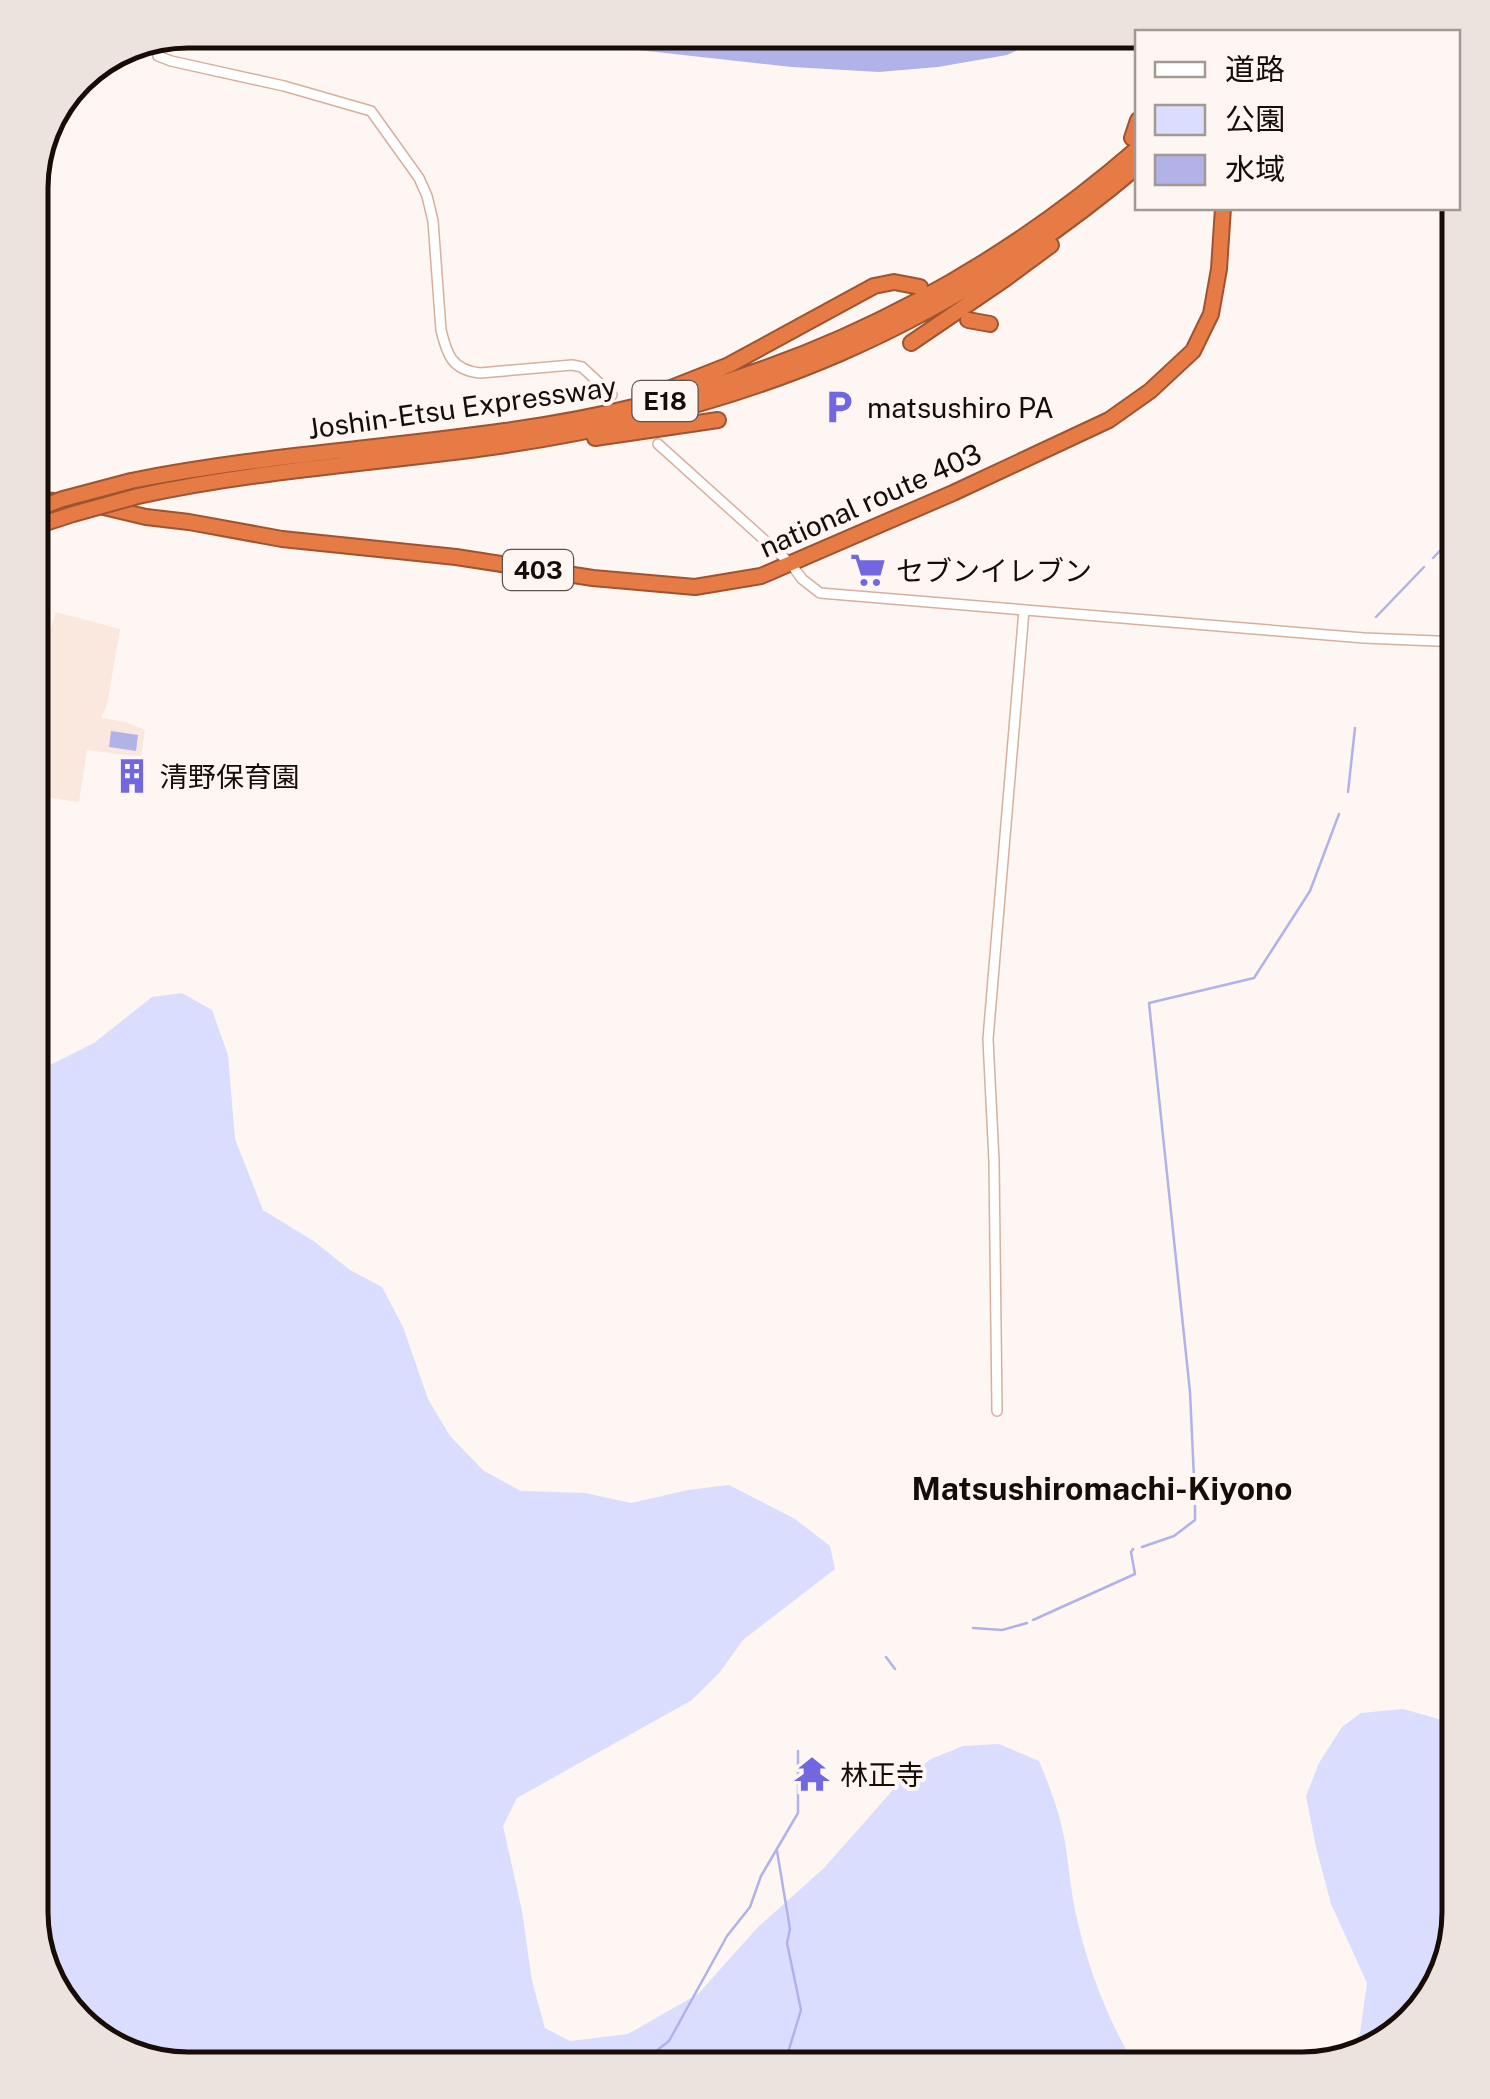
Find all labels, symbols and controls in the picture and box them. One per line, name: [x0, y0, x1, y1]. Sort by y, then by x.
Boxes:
legend: [1135, 30, 1460, 210]
text: 道路: [1225, 51, 1285, 87]
text: 公園: [1225, 101, 1285, 137]
text: 水域: [1225, 151, 1285, 187]
street label: Joshin-Etsu Expressway: [306, 369, 618, 445]
road number: E18: [632, 381, 698, 421]
parking icon: matsushiro PA: [820, 388, 858, 426]
place label: matsushiro PA: [867, 391, 1054, 424]
street label: national route 403: [754, 436, 986, 564]
road number: 403: [503, 550, 573, 590]
supermarket icon: セブンイレブン: [849, 551, 887, 589]
place label: セブンイレブン: [896, 554, 1092, 587]
building icon: 清野保育園: [113, 757, 151, 795]
place label: 清野保育園: [160, 760, 300, 793]
district label: Matsushiromachi-Kiyono: [912, 1470, 1293, 1507]
temple icon: 林正寺: [793, 1755, 831, 1793]
place label: 林正寺: [840, 1758, 924, 1791]

